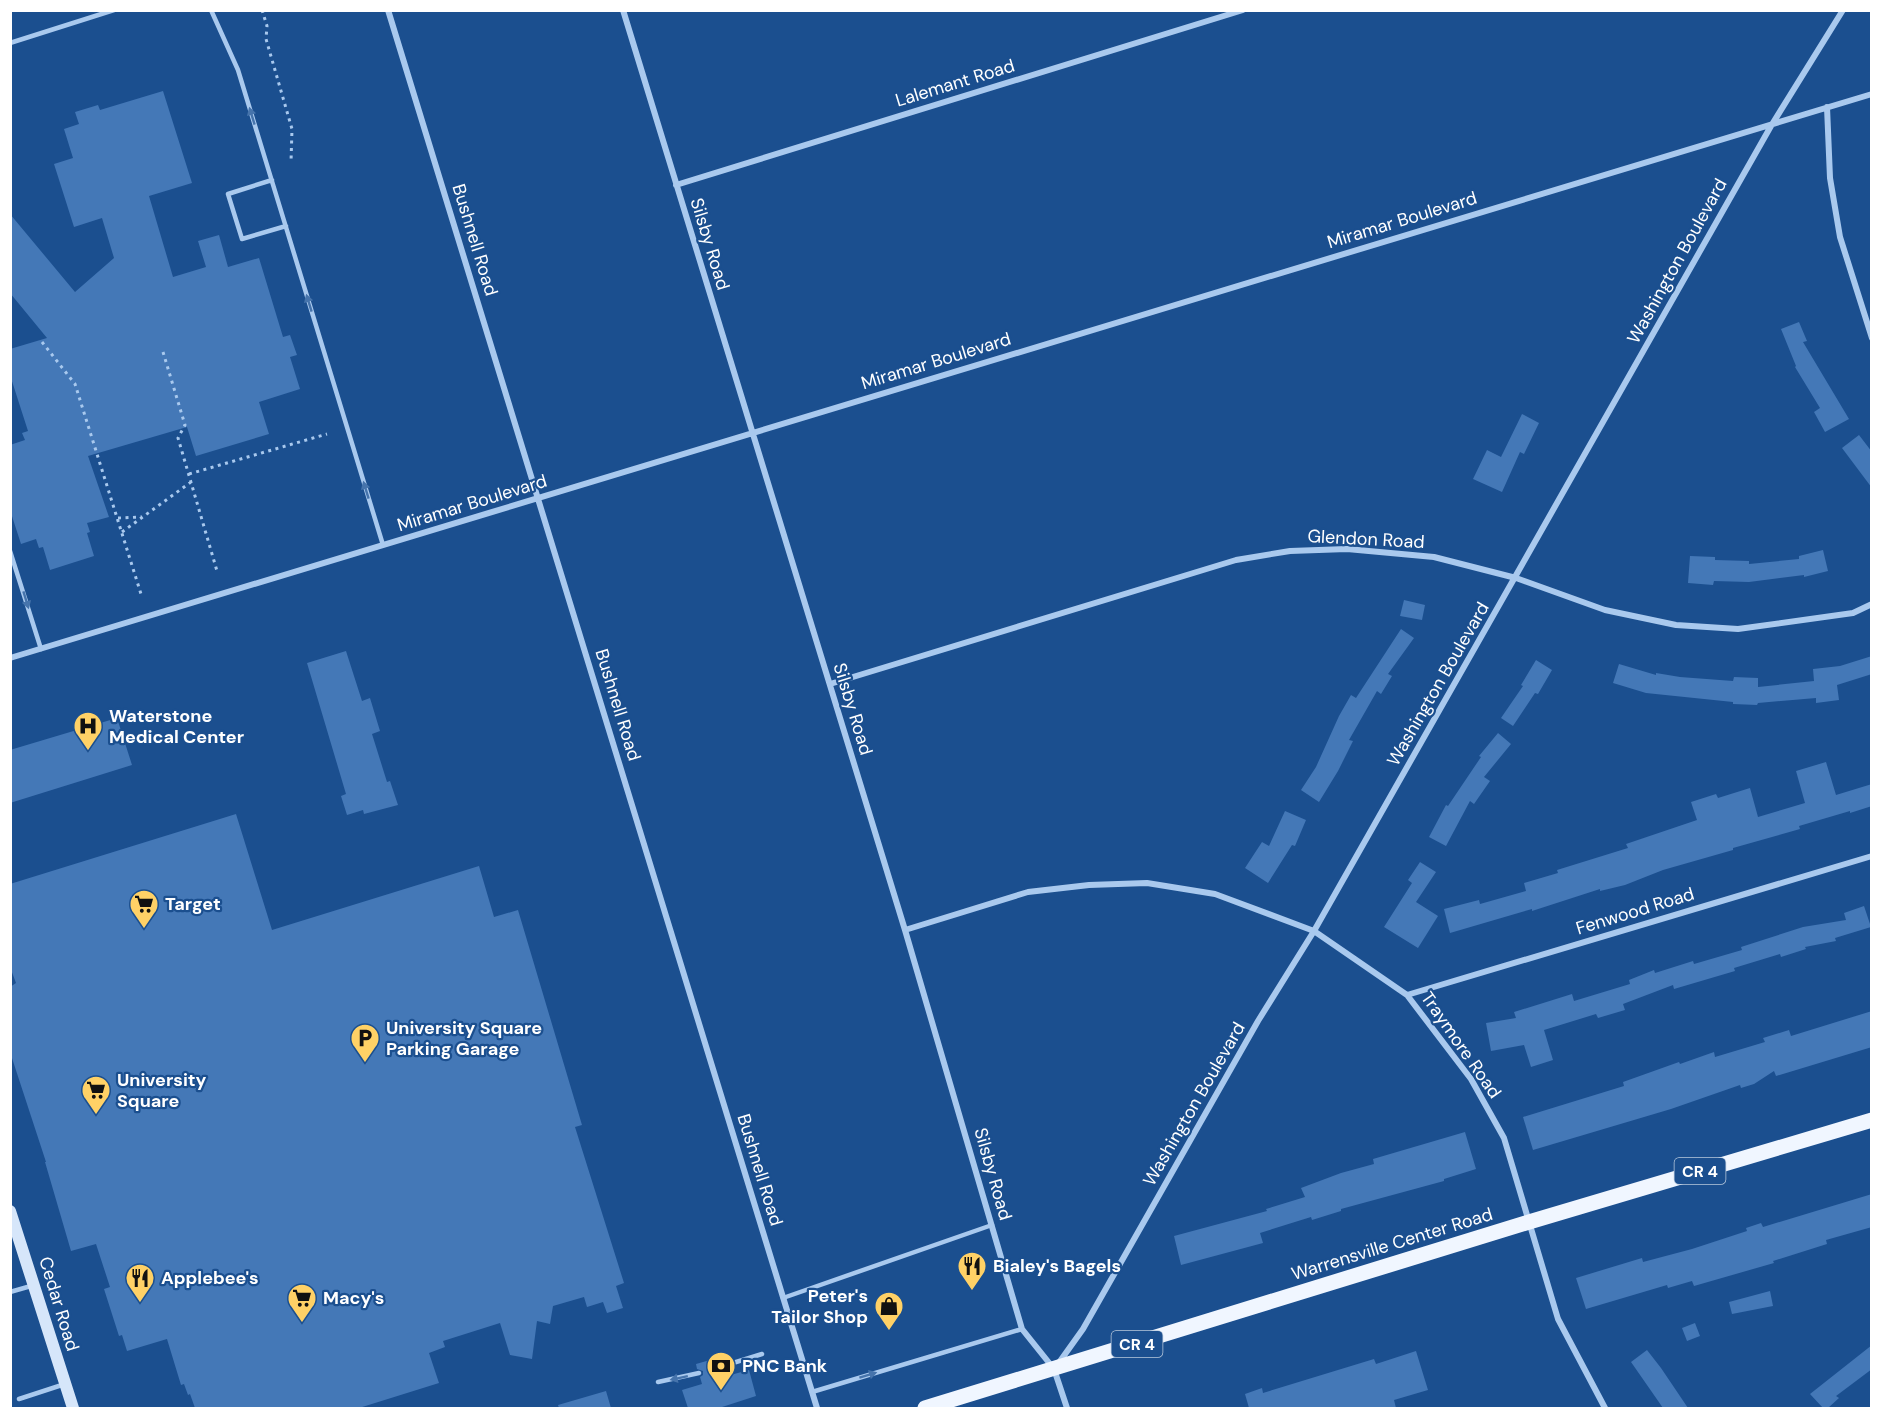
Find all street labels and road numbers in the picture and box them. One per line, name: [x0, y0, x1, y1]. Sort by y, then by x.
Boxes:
street label: Lalemant Road: [892, 53, 1018, 113]
street label: Washington Boulevard: [1622, 174, 1732, 348]
street label: Bushnell Road: [447, 181, 503, 299]
street label: Miramar Boulevard: [1324, 186, 1480, 254]
street label: Silsby Road: [685, 195, 735, 293]
street label: Miramar Boulevard: [858, 327, 1014, 395]
street label: Miramar Boulevard: [394, 469, 550, 537]
street label: Glendon Road: [1307, 524, 1425, 554]
street label: Washington Boulevard: [1381, 598, 1495, 770]
street label: Bushnell Road: [590, 646, 646, 764]
street label: Silsby Road: [828, 660, 878, 758]
street label: Fenwood Road: [1573, 882, 1697, 940]
street label: Traymore Road: [1415, 987, 1507, 1103]
street label: Washington Boulevard: [1137, 1018, 1251, 1190]
street label: Bushnell Road: [732, 1111, 788, 1229]
street label: Silsby Road: [968, 1125, 1018, 1223]
road number: CR 4: [1674, 1158, 1726, 1184]
street label: Warrensville Center Road: [1289, 1202, 1495, 1286]
street label: Cedar Road: [33, 1254, 85, 1354]
road number: CR 4: [1112, 1331, 1162, 1357]

